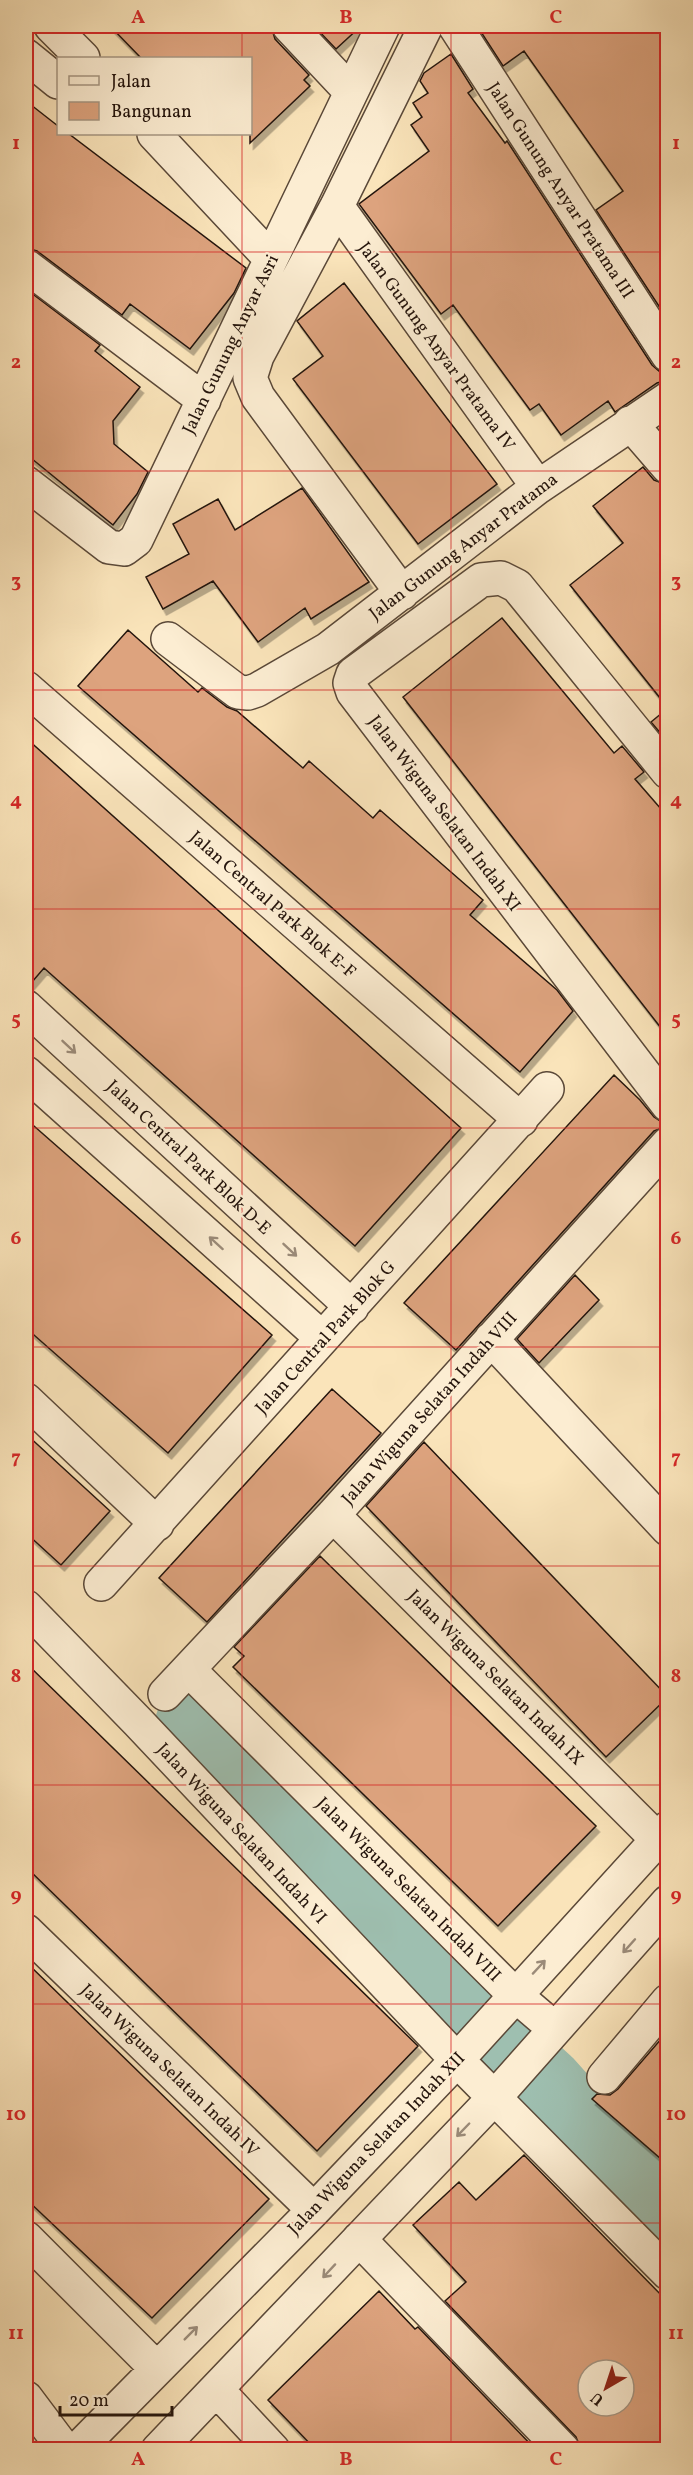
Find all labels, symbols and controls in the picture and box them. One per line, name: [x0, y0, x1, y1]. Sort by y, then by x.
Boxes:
text: A: [131, 4, 145, 32]
text: B: [339, 4, 353, 32]
text: C: [550, 4, 563, 32]
legend: [57, 57, 252, 135]
text: Jalan: [111, 70, 151, 95]
street label: Jalan Gunung Anyar Pratama III: [480, 78, 639, 304]
text: Bangunan: [111, 100, 192, 125]
text: 1: [12, 130, 20, 158]
text: 1: [672, 130, 680, 158]
street label: Jalan Gunung Anyar Pratama IV: [351, 237, 520, 457]
street label: Jalan Gunung Anyar Asri: [177, 251, 286, 439]
text: 2: [11, 349, 21, 377]
text: 2: [671, 349, 681, 377]
street label: Jalan Gunung Anyar Pratama: [364, 468, 564, 627]
text: 3: [11, 568, 21, 596]
text: 3: [671, 568, 681, 596]
street label: Jalan Wiguna Selatan Indah XI: [362, 711, 526, 917]
text: 4: [10, 787, 22, 815]
text: 4: [670, 787, 682, 815]
street label: Jalan Central Park Blok E-F: [183, 826, 361, 985]
text: 5: [11, 1006, 21, 1034]
text: 5: [671, 1006, 681, 1034]
one-way arrow: [61, 1040, 76, 1054]
street label: Jalan Central Park Blok D-E: [100, 1075, 276, 1241]
text: 6: [11, 1225, 22, 1253]
text: 6: [671, 1225, 682, 1253]
one-way arrow: [208, 1236, 223, 1250]
one-way arrow: [282, 1243, 297, 1257]
street label: Jalan Central Park Blok G: [250, 1256, 402, 1420]
street label: Jalan Wiguna Selatan Indah VIII: [336, 1307, 524, 1511]
text: 7: [11, 1444, 21, 1472]
text: 7: [671, 1444, 681, 1472]
street label: Jalan Wiguna Selatan Indah IX: [401, 1584, 589, 1772]
text: 8: [11, 1663, 21, 1691]
text: 8: [671, 1663, 681, 1691]
street label: Jalan Wiguna Selatan Indah VI: [150, 1738, 332, 1930]
street label: Jalan Wiguna Selatan Indah VIII: [310, 1792, 506, 1988]
text: 9: [10, 1882, 22, 1910]
text: 9: [670, 1882, 682, 1910]
one-way arrow: [622, 1938, 636, 1953]
one-way arrow: [532, 1960, 546, 1975]
street label: Jalan Wiguna Selatan Indah IV: [74, 1979, 264, 2163]
street label: Jalan Wiguna Selatan Indah XII: [283, 2047, 472, 2241]
text: 10: [6, 2101, 26, 2129]
text: 10: [666, 2101, 686, 2129]
one-way arrow: [456, 2122, 471, 2137]
one-way arrow: [322, 2263, 336, 2278]
text: 11: [8, 2320, 24, 2348]
text: 11: [668, 2320, 684, 2348]
one-way arrow: [184, 2325, 198, 2340]
north arrow: [576, 2358, 636, 2418]
scale bar: [60, 2379, 172, 2417]
text: U: [587, 2386, 609, 2410]
text: 20 m: [69, 2389, 109, 2414]
text: A: [131, 2446, 145, 2474]
text: B: [339, 2446, 353, 2474]
text: C: [550, 2446, 563, 2474]

